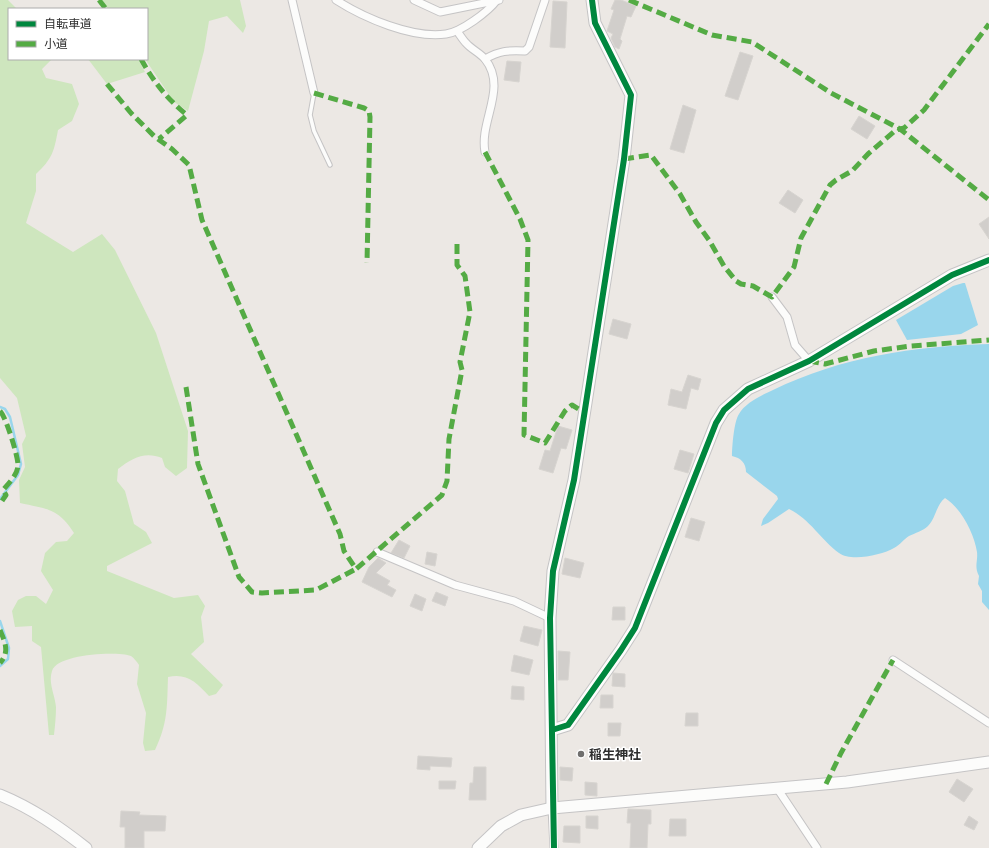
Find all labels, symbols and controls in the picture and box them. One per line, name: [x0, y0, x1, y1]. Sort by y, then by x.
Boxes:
legend: [8, 8, 148, 60]
text: 自転車道: [44, 15, 92, 32]
text: 小道: [44, 35, 68, 52]
place label: 稲生神社: [589, 745, 641, 764]
marker: 稲生神社: [576, 749, 586, 759]

